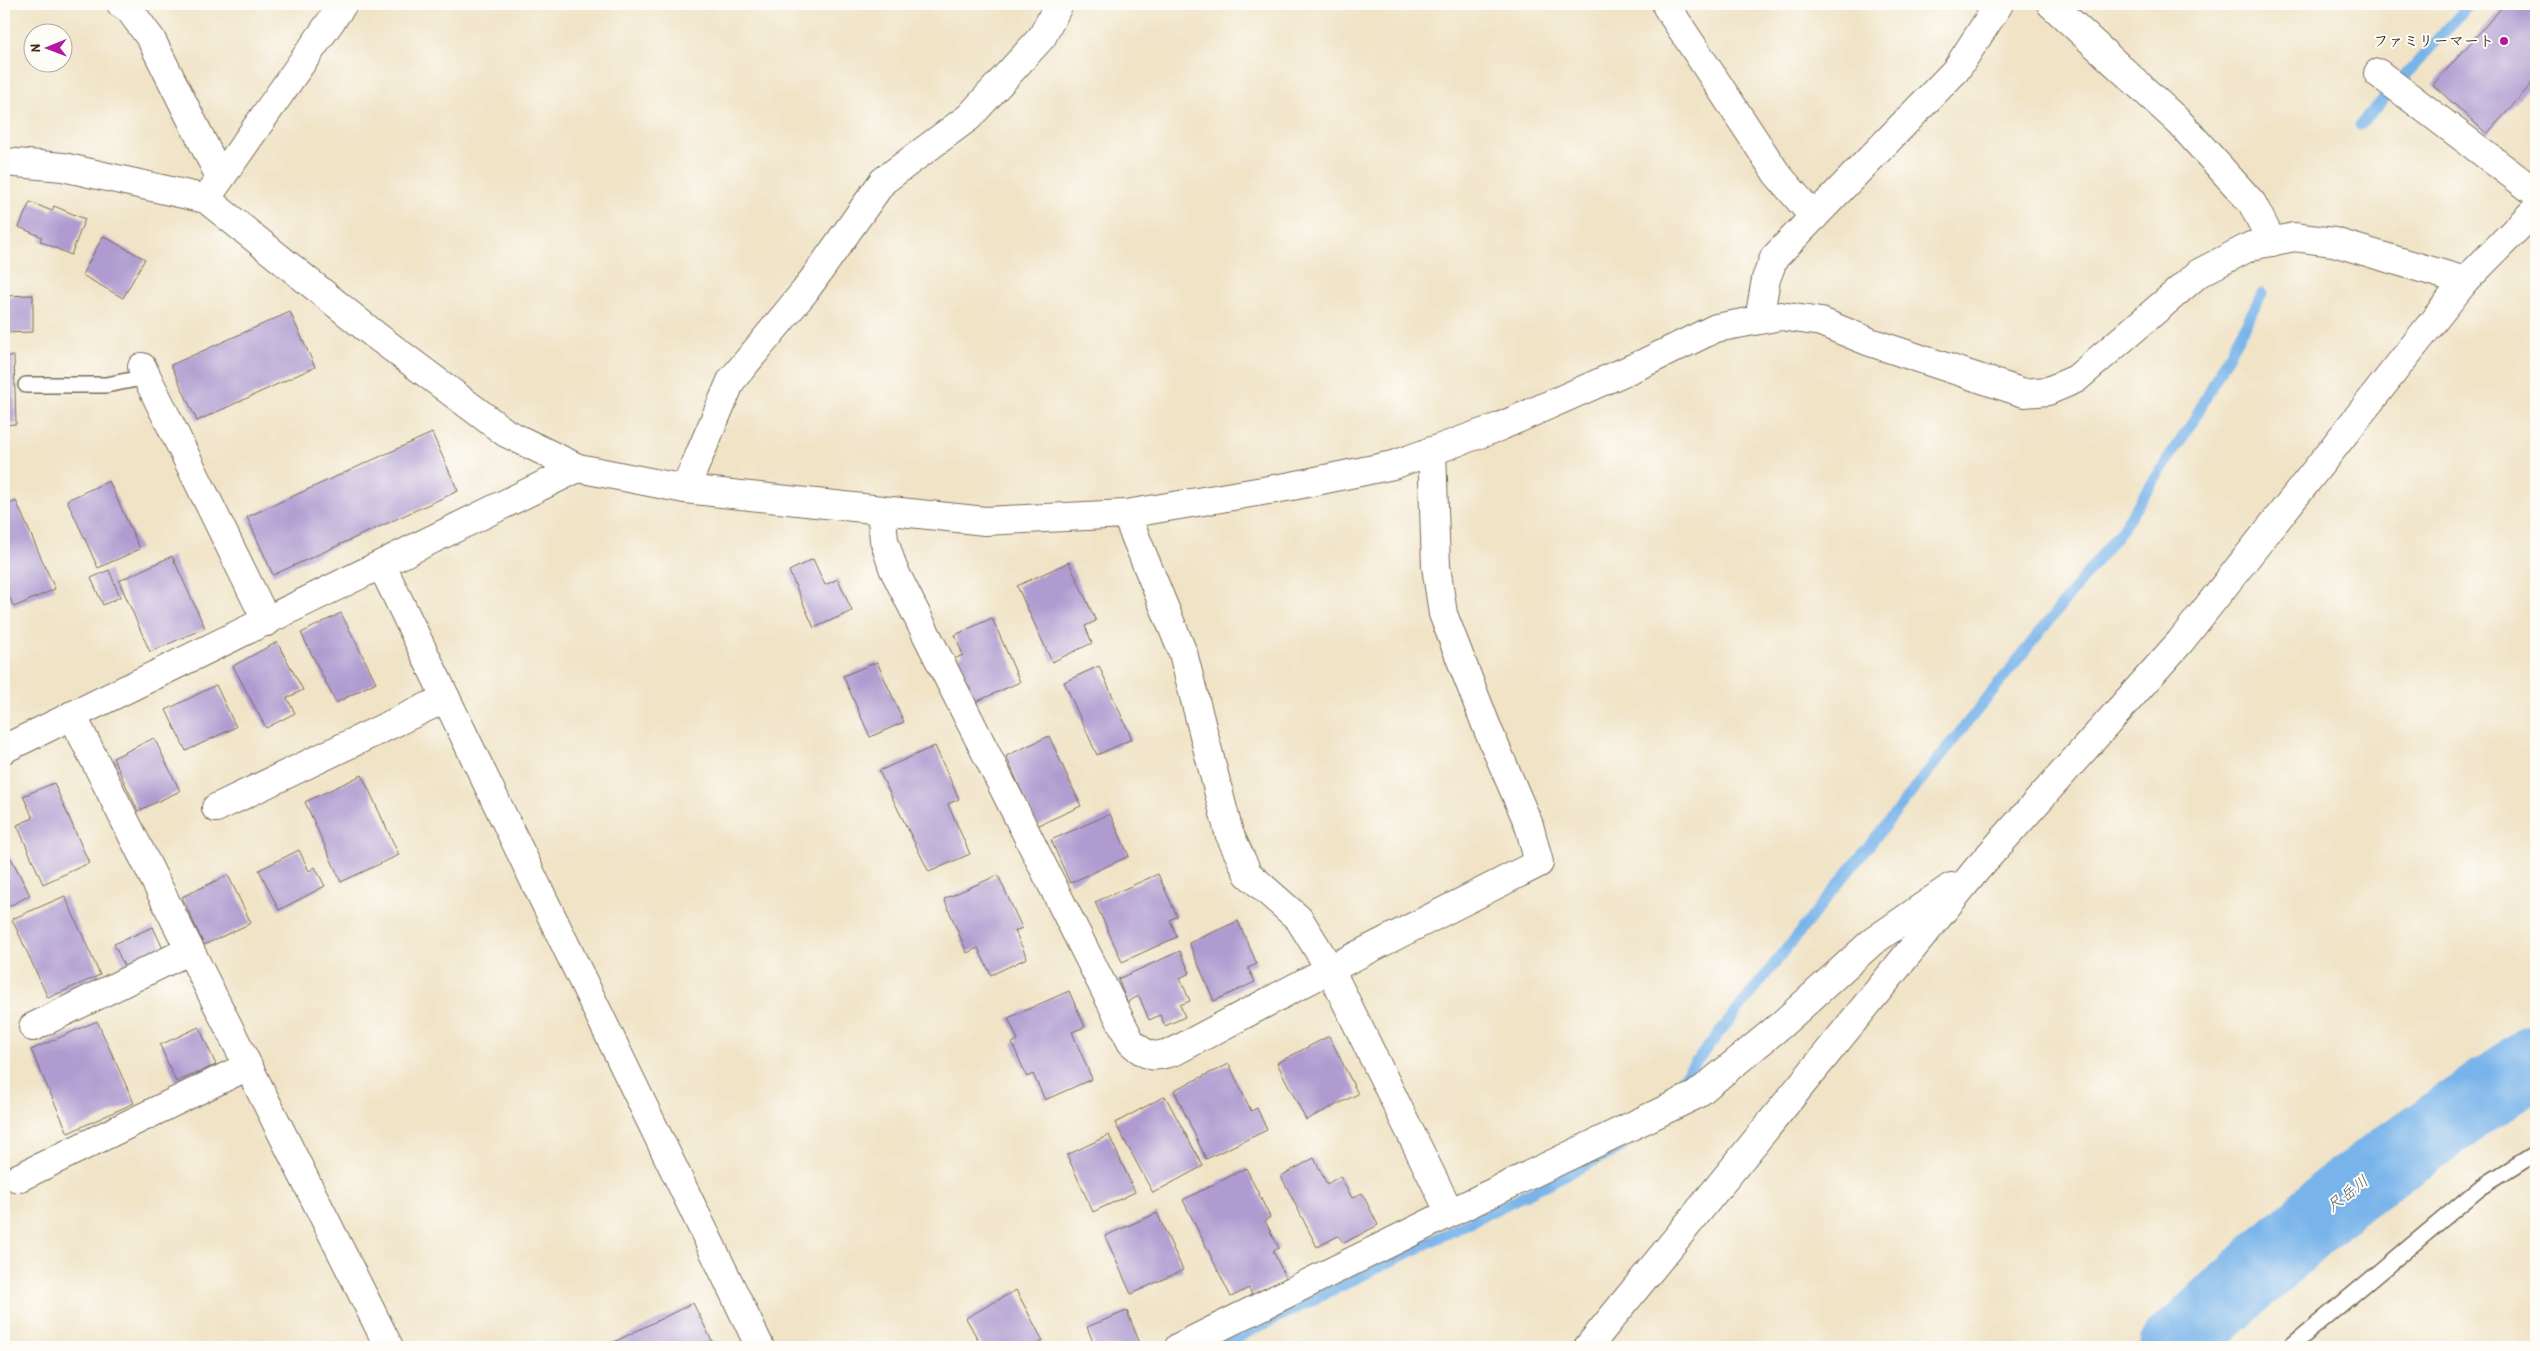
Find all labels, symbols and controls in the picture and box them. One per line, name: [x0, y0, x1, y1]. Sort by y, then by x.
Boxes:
north arrow: [22, 22, 72, 72]
place label: ファミリーマート: [2373, 30, 2494, 51]
marker: ファミリーマート: [2498, 35, 2510, 47]
text: N: [25, 44, 44, 52]
water label: 尺岳川: [2321, 1170, 2373, 1216]

